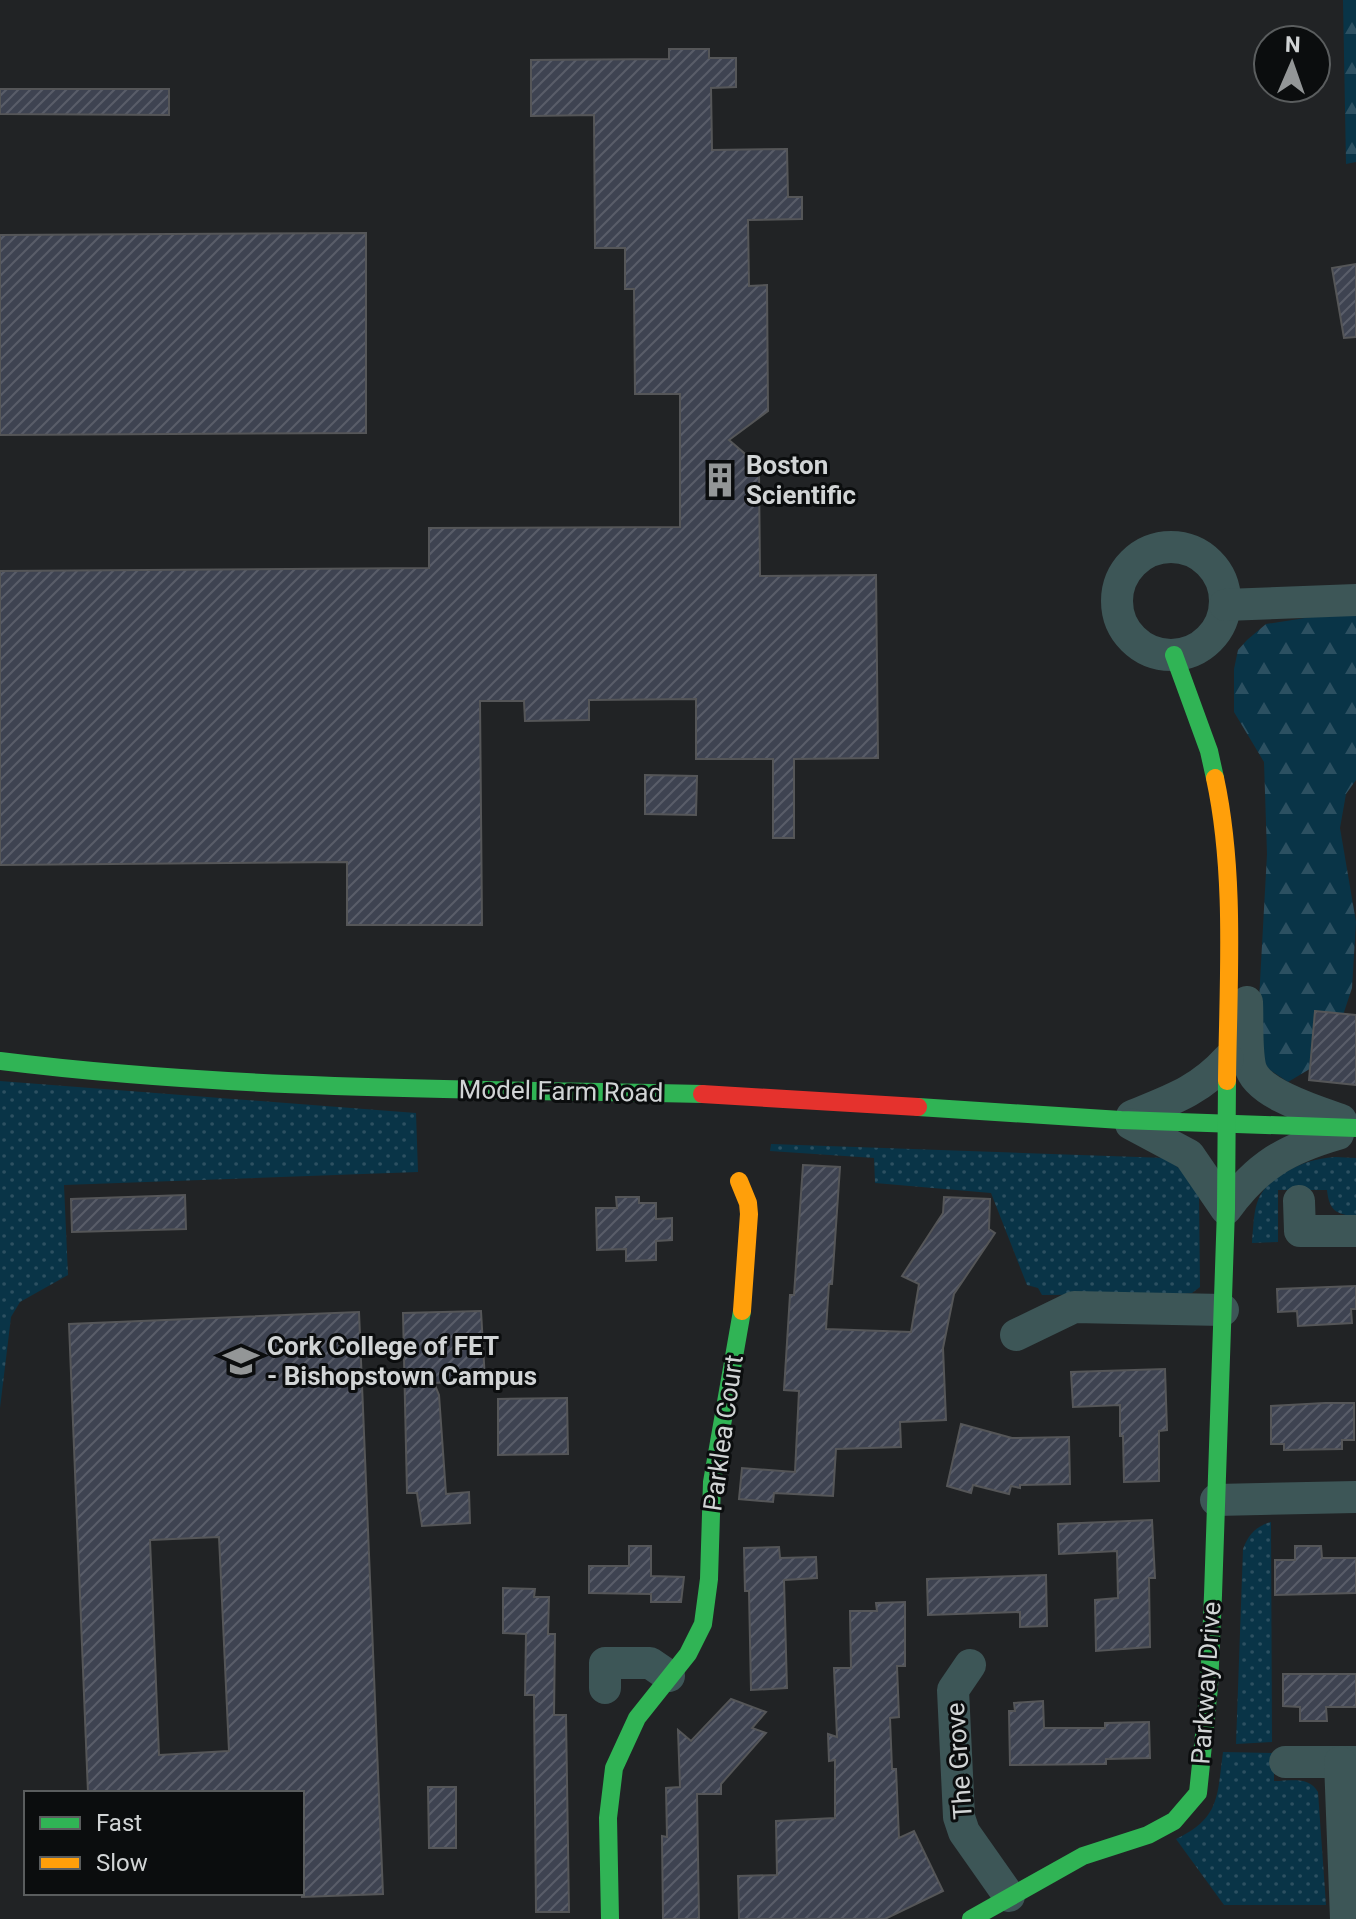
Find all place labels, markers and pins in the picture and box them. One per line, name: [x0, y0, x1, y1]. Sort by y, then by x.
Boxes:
place label: Boston Scientific: [746, 450, 856, 510]
building icon: Boston Scientific: [701, 461, 739, 499]
place label: Cork College of FET - Bishopstown Campus: [267, 1331, 537, 1391]
school or university icon: Cork College of FET - Bishopstown Campus: [222, 1342, 260, 1380]

